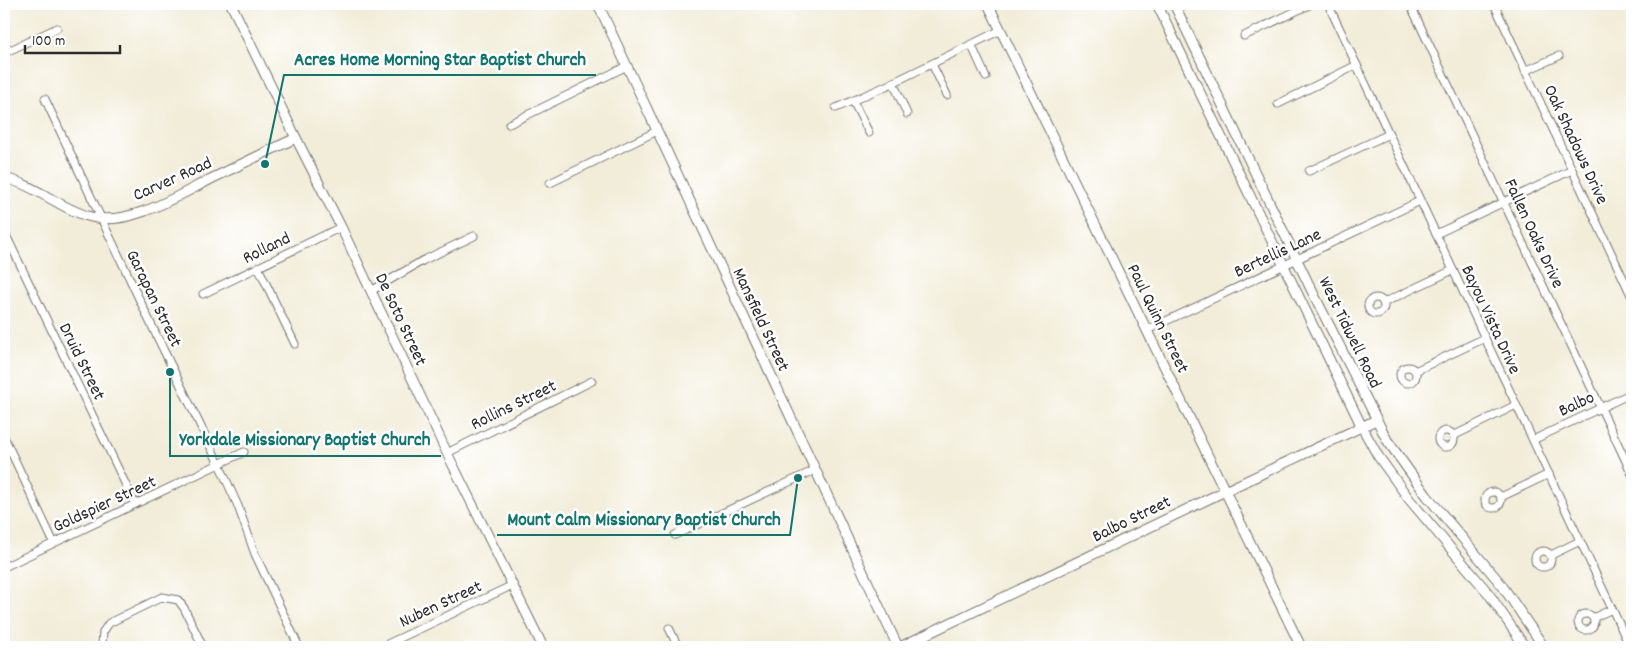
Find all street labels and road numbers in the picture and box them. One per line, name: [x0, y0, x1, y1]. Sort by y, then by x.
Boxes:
street label: Oak Shadows Drive: [1536, 81, 1613, 209]
street label: Carver Road: [130, 152, 216, 209]
street label: Fallen Oaks Drive: [1496, 175, 1569, 293]
street label: Bertellis Lane: [1230, 223, 1326, 285]
street label: Rolland: [239, 227, 295, 272]
street label: Garapan Street: [118, 246, 187, 352]
street label: Paul Quinn Street: [1119, 260, 1194, 378]
street label: Bayou Vista Drive: [1454, 261, 1526, 379]
street label: Mansfield Street: [725, 264, 795, 376]
street label: De Soto Street: [367, 270, 432, 371]
street label: West Tidwell Road: [1311, 273, 1387, 393]
street label: Druid Street: [51, 319, 110, 405]
street label: Rollins Street: [467, 375, 561, 438]
street label: Balbo: [1555, 386, 1599, 424]
street label: Goldspier Street: [49, 470, 161, 540]
street label: Balbo Street: [1088, 490, 1176, 550]
street label: Nuben Street: [396, 575, 487, 635]

